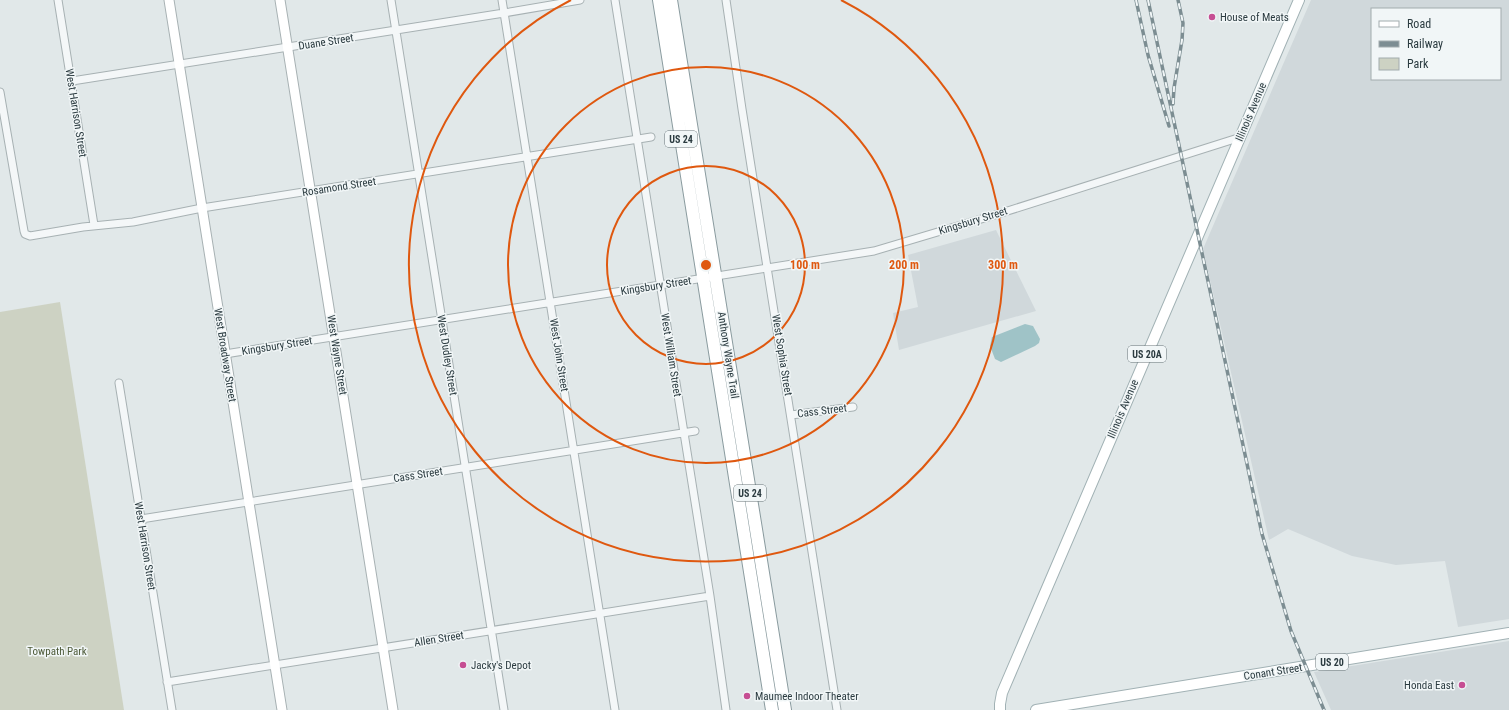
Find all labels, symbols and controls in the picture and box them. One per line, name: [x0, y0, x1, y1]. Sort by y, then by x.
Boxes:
legend: [1371, 8, 1501, 80]
place label: House of Meats: [1220, 11, 1289, 24]
marker: House of Meats: [1207, 12, 1217, 22]
text: Road: [1407, 17, 1431, 31]
street label: Duane Street: [297, 31, 355, 53]
text: Railway: [1407, 37, 1443, 51]
text: Park: [1407, 57, 1429, 71]
street label: West Harrison Street: [63, 68, 89, 158]
street label: Illinois Avenue: [1233, 81, 1269, 143]
road number: US 24: [665, 131, 697, 147]
street label: Rosamond Street: [301, 175, 377, 199]
street label: Kingsbury Street: [937, 204, 1009, 238]
centre of rings: [699, 258, 713, 272]
text: 100 m: [790, 258, 820, 272]
text: 200 m: [889, 258, 919, 272]
text: 300 m: [988, 258, 1018, 272]
street label: Kingsbury Street: [620, 274, 692, 298]
street label: West Broadway Street: [211, 307, 239, 403]
street label: Anthony Wayne Trail: [715, 311, 741, 399]
street label: West William Street: [658, 312, 684, 398]
street label: West Sophia Street: [769, 313, 795, 397]
street label: West Wayne Street: [324, 314, 350, 396]
street label: West Dudley Street: [434, 314, 460, 396]
street label: West John Street: [547, 317, 571, 393]
street label: Kingsbury Street: [241, 334, 313, 358]
road number: US 20A: [1128, 346, 1166, 362]
street label: Illinois Avenue: [1105, 378, 1141, 440]
street label: Cass Street: [796, 402, 848, 420]
street label: Cass Street: [392, 465, 444, 485]
road number: US 24: [734, 485, 766, 501]
street label: West Harrison Street: [132, 501, 158, 591]
street label: Allen Street: [413, 629, 465, 649]
park label: Towpath Park: [27, 645, 87, 658]
road number: US 20: [1316, 654, 1348, 670]
place label: Jacky's Depot: [471, 659, 531, 672]
marker: Jacky's Depot: [458, 660, 468, 670]
street label: Conant Street: [1243, 661, 1303, 683]
place label: Honda East: [1404, 679, 1454, 692]
marker: Honda East: [1457, 680, 1467, 690]
place label: Maumee Indoor Theater: [755, 690, 859, 703]
marker: Maumee Indoor Theater: [742, 691, 752, 701]

